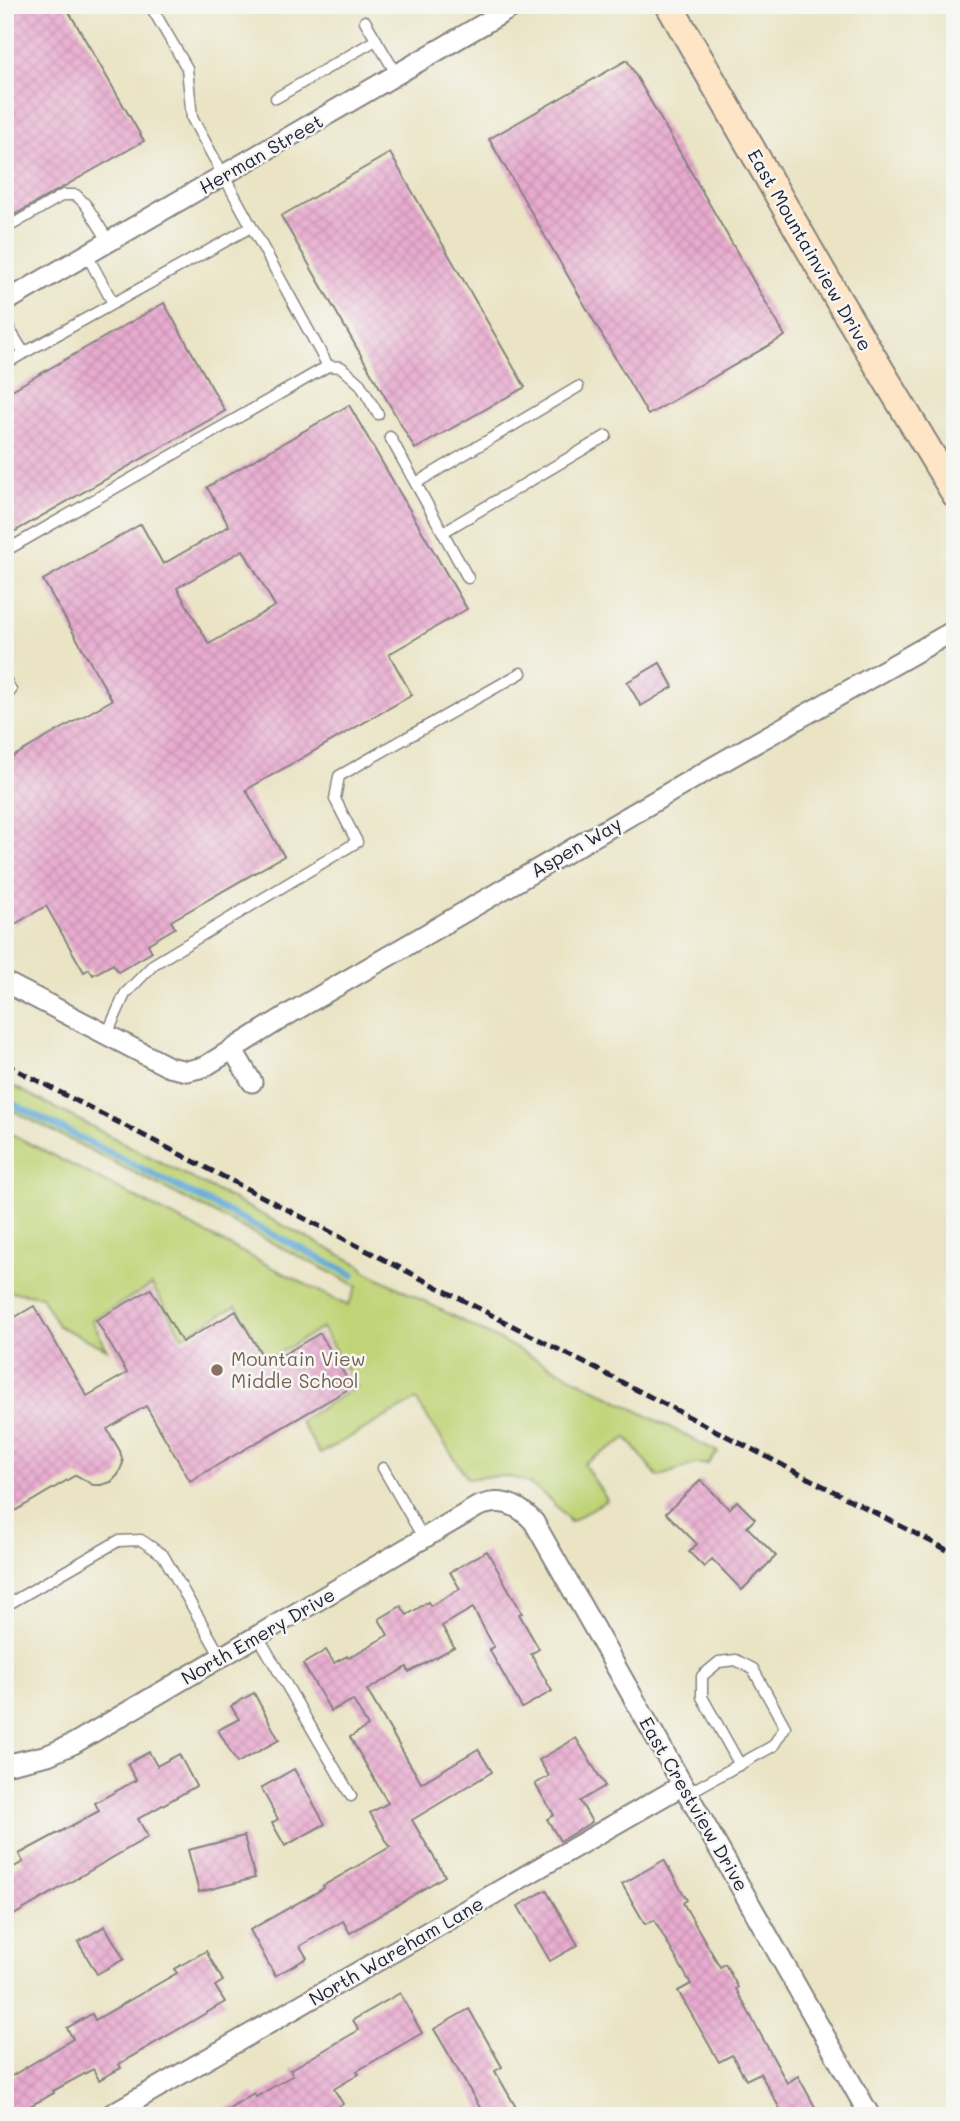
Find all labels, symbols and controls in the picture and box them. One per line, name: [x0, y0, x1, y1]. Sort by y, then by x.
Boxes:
street label: Herman Street: [194, 108, 327, 199]
street label: East Mountainview Drive: [742, 144, 878, 355]
street label: Aspen Way: [526, 811, 626, 883]
place label: Mountain View Middle School: [231, 1346, 365, 1393]
marker: Mountain View Middle School: [209, 1362, 225, 1378]
street label: North Emery Drive: [176, 1581, 339, 1690]
street label: East Crestview Drive: [634, 1712, 755, 1896]
street label: North Wareham Lane: [304, 1890, 488, 2011]

